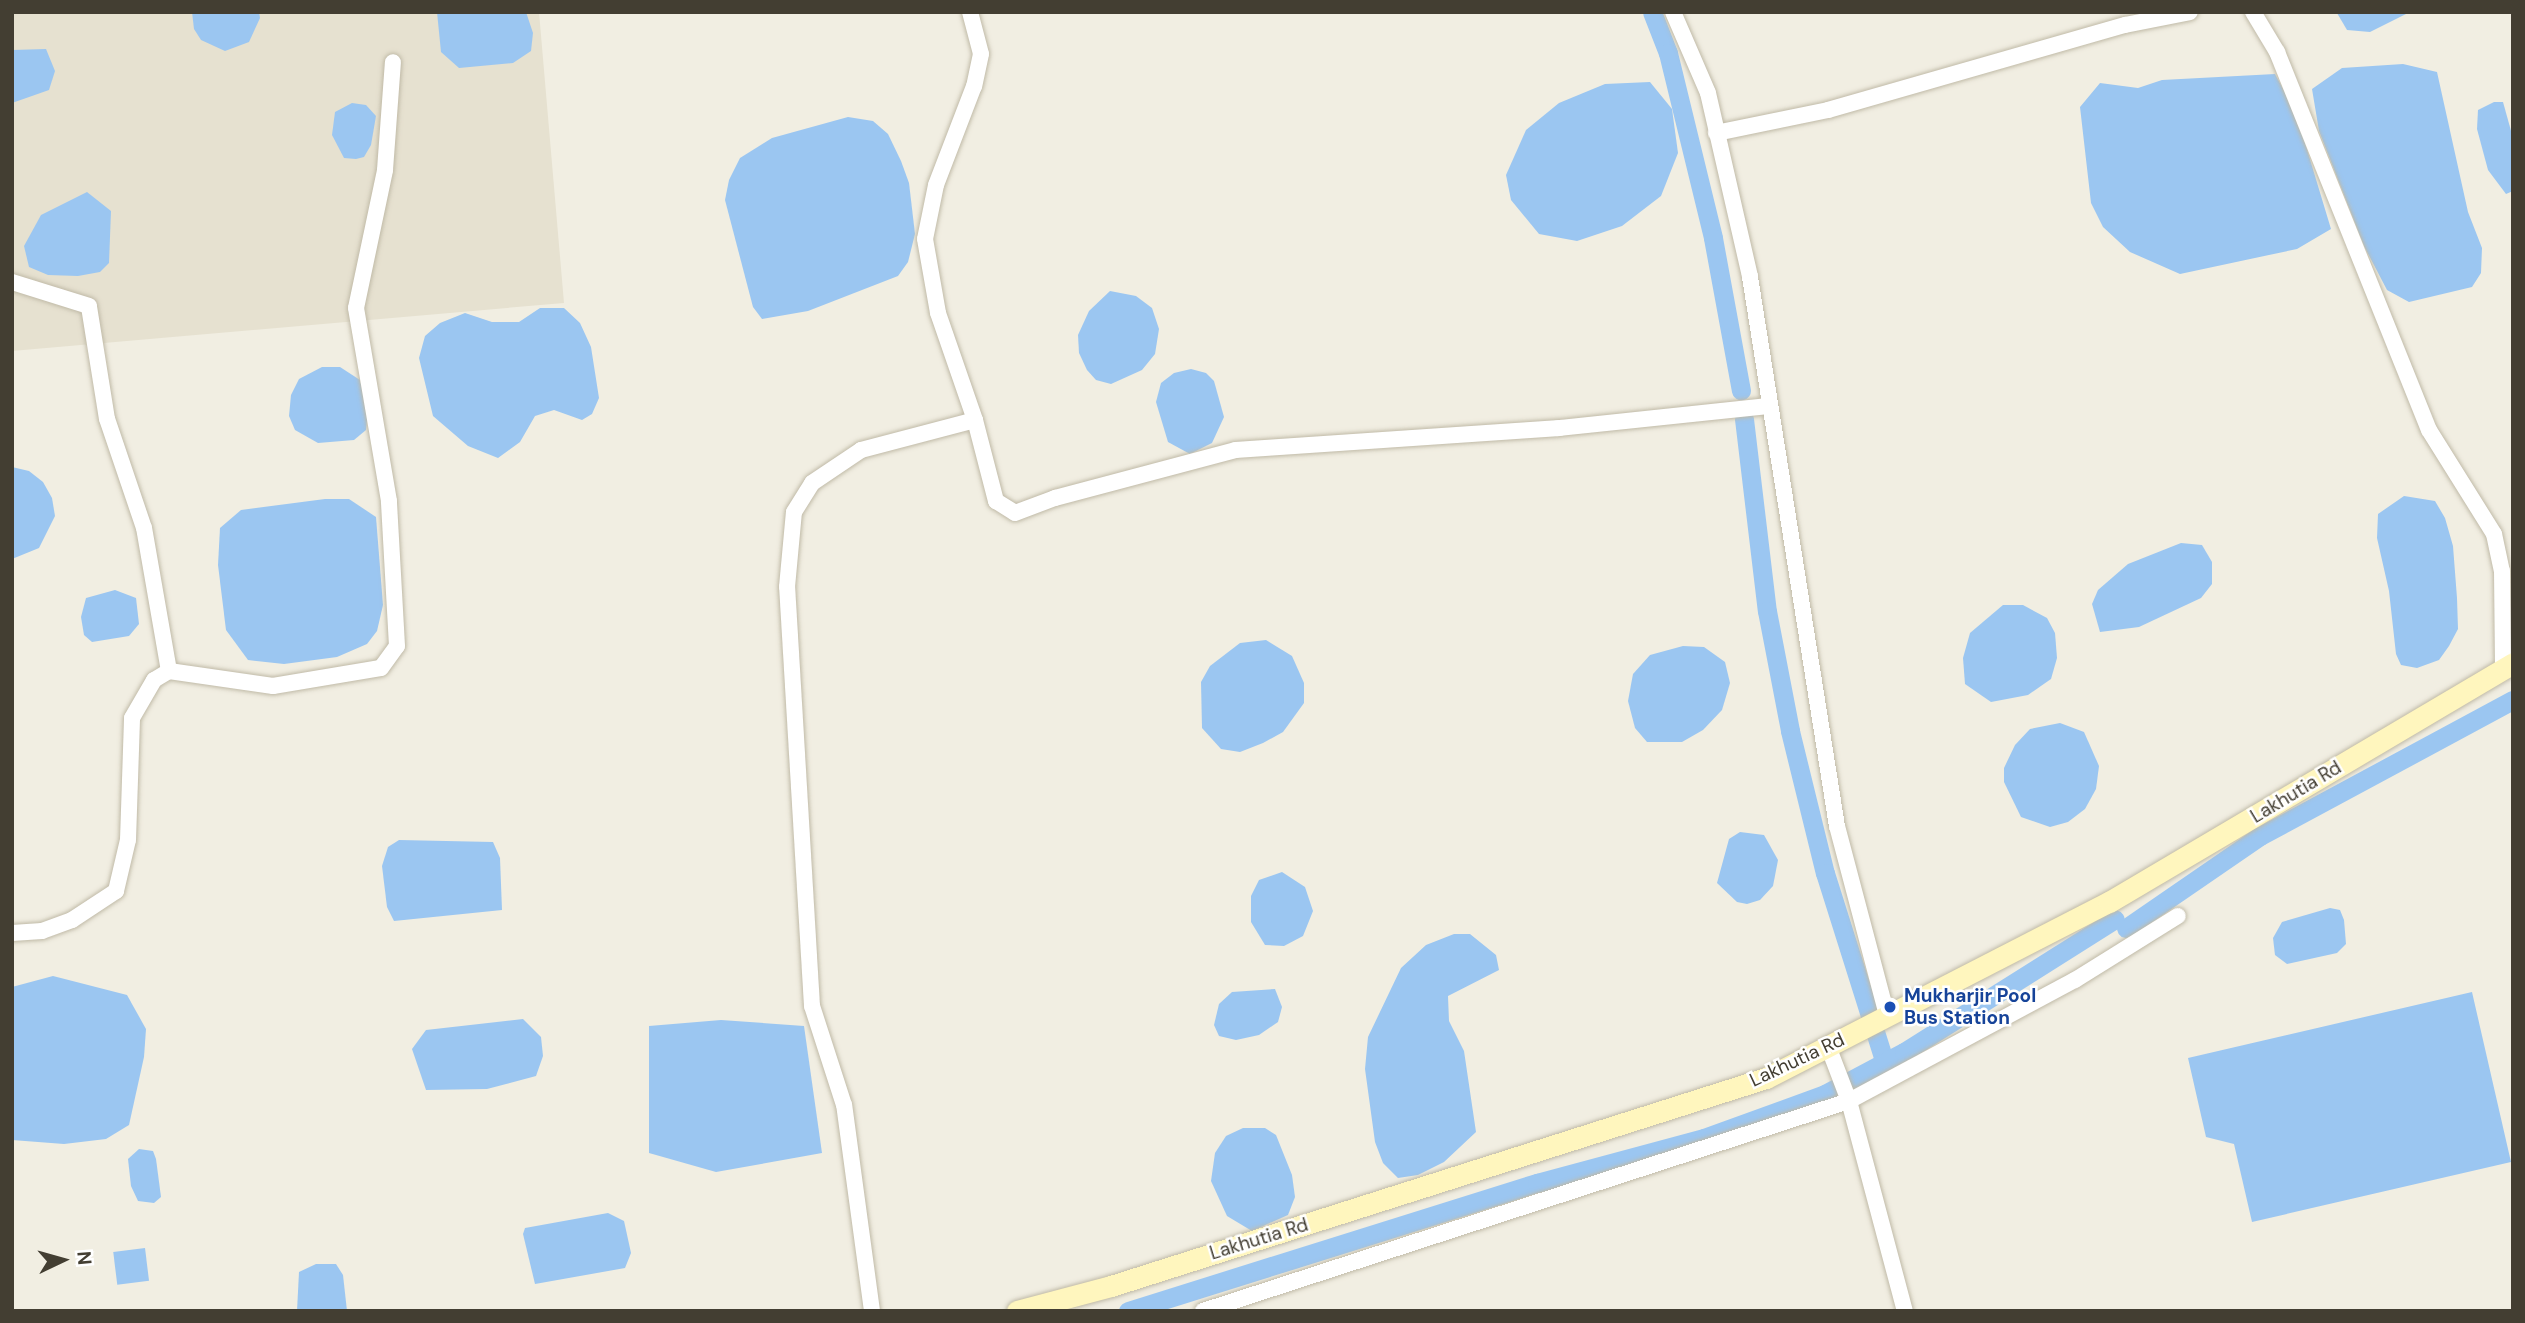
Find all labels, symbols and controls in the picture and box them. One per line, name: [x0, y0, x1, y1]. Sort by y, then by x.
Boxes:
street label: Lakhutia Rd: [2247, 756, 2345, 828]
place label: Mukharjir Pool Bus Station: [1904, 985, 2036, 1029]
marker: Mukharjir Pool Bus Station: [1882, 999, 1898, 1015]
street label: Lakhutia Rd: [1746, 1028, 1848, 1092]
street label: Lakhutia Rd: [1207, 1213, 1311, 1265]
north arrow: [28, 1225, 98, 1295]
text: N: [71, 1250, 97, 1266]

